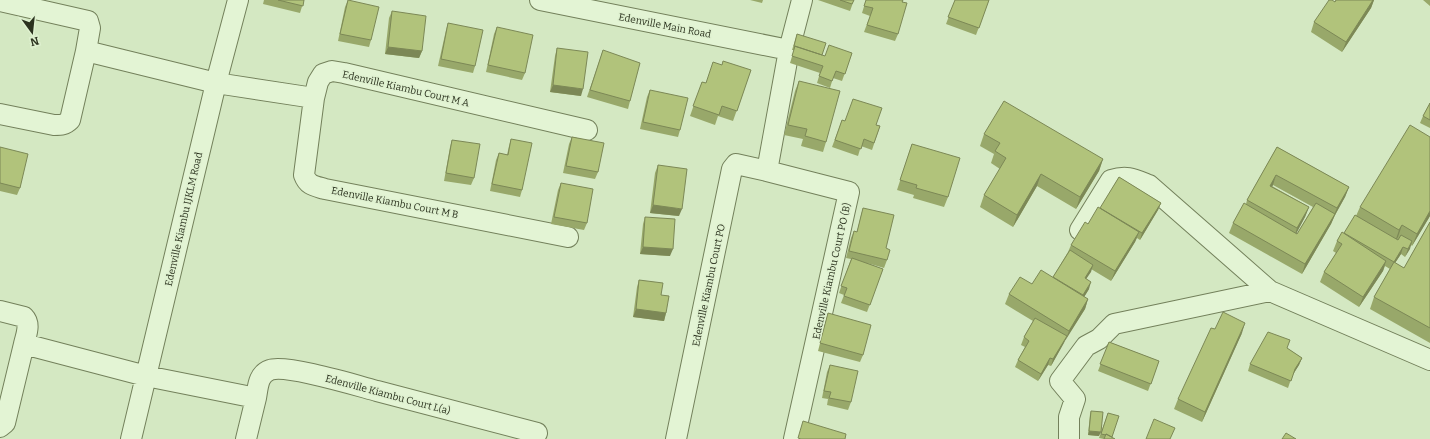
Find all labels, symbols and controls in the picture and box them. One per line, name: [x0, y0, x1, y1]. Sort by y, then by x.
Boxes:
street label: Edenville Main Road: [618, 11, 712, 41]
north arrow: [12, 12, 52, 52]
text: N: [28, 34, 40, 49]
street label: Edenville Kiambu Court M A: [341, 69, 471, 110]
street label: Edenville Kiambu IJKLM Road: [163, 151, 205, 287]
street label: Edenville Kiambu Court M B: [330, 185, 459, 221]
street label: Edenville Kiambu Court PO (B): [809, 202, 854, 341]
street label: Edenville Kiambu Court PO: [690, 223, 728, 348]
street label: Edenville Kiambu Court L(a): [324, 372, 452, 417]

